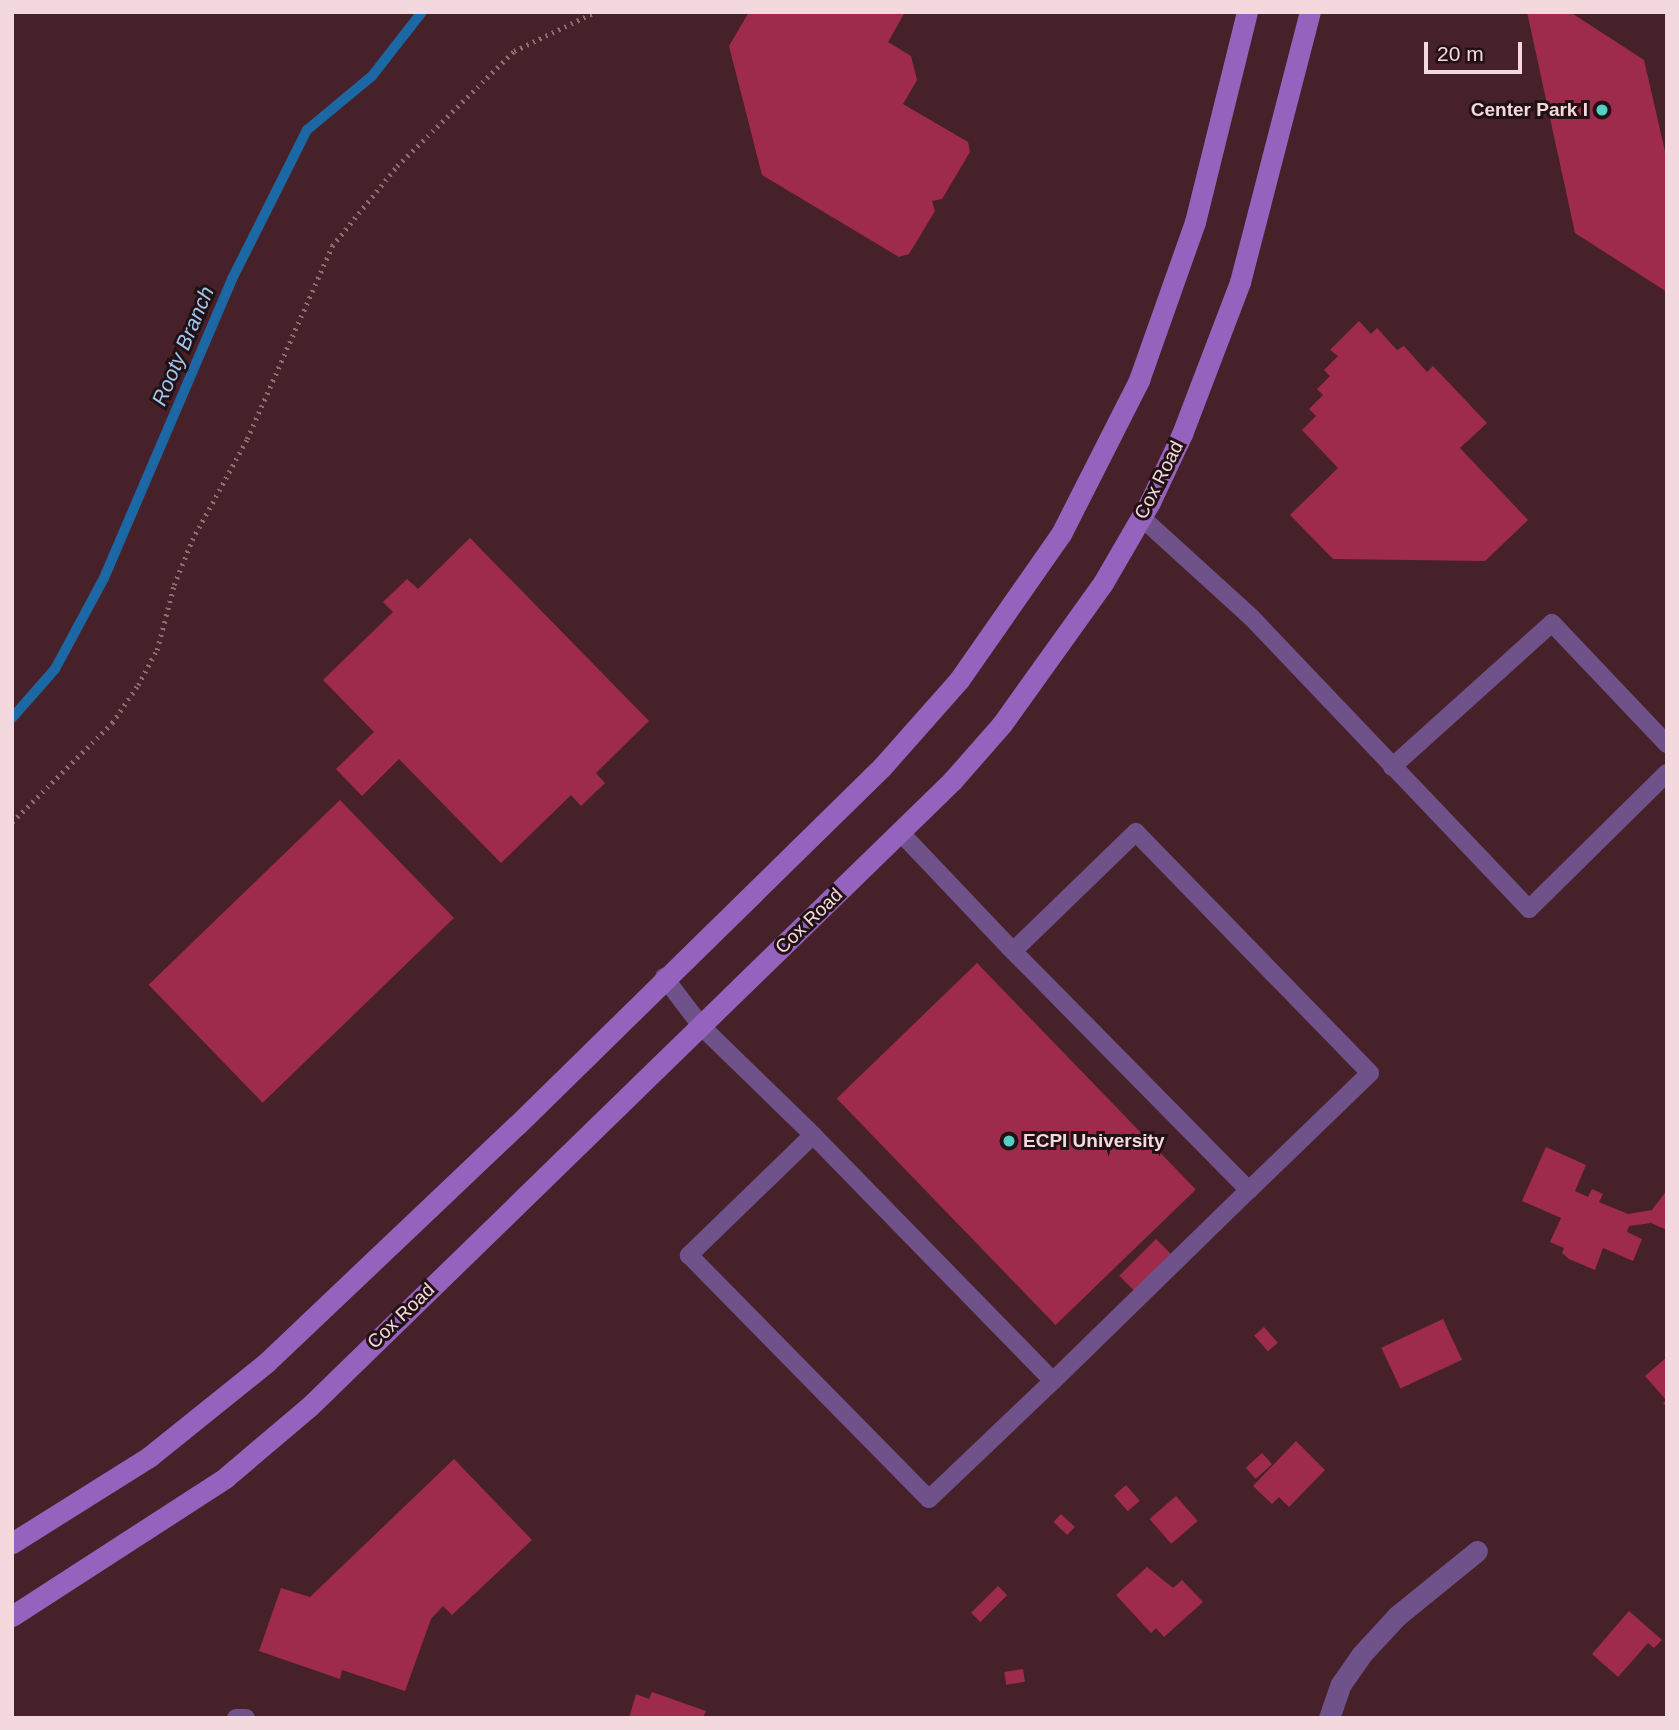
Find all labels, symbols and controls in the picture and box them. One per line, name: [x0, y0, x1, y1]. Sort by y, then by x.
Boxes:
scale bar: [1427, 28, 1525, 72]
text: 20 m: [1437, 42, 1484, 65]
place label: Center Park I: [1471, 99, 1588, 121]
marker: Center Park I: [1594, 102, 1610, 118]
water label: Rooty Branch: [147, 283, 219, 409]
street label: Cox Road: [1130, 437, 1188, 523]
street label: Cox Road: [771, 883, 847, 959]
place label: ECPI University: [1023, 1130, 1164, 1152]
marker: ECPI University: [1001, 1133, 1017, 1149]
street label: Cox Road: [363, 1278, 439, 1354]

